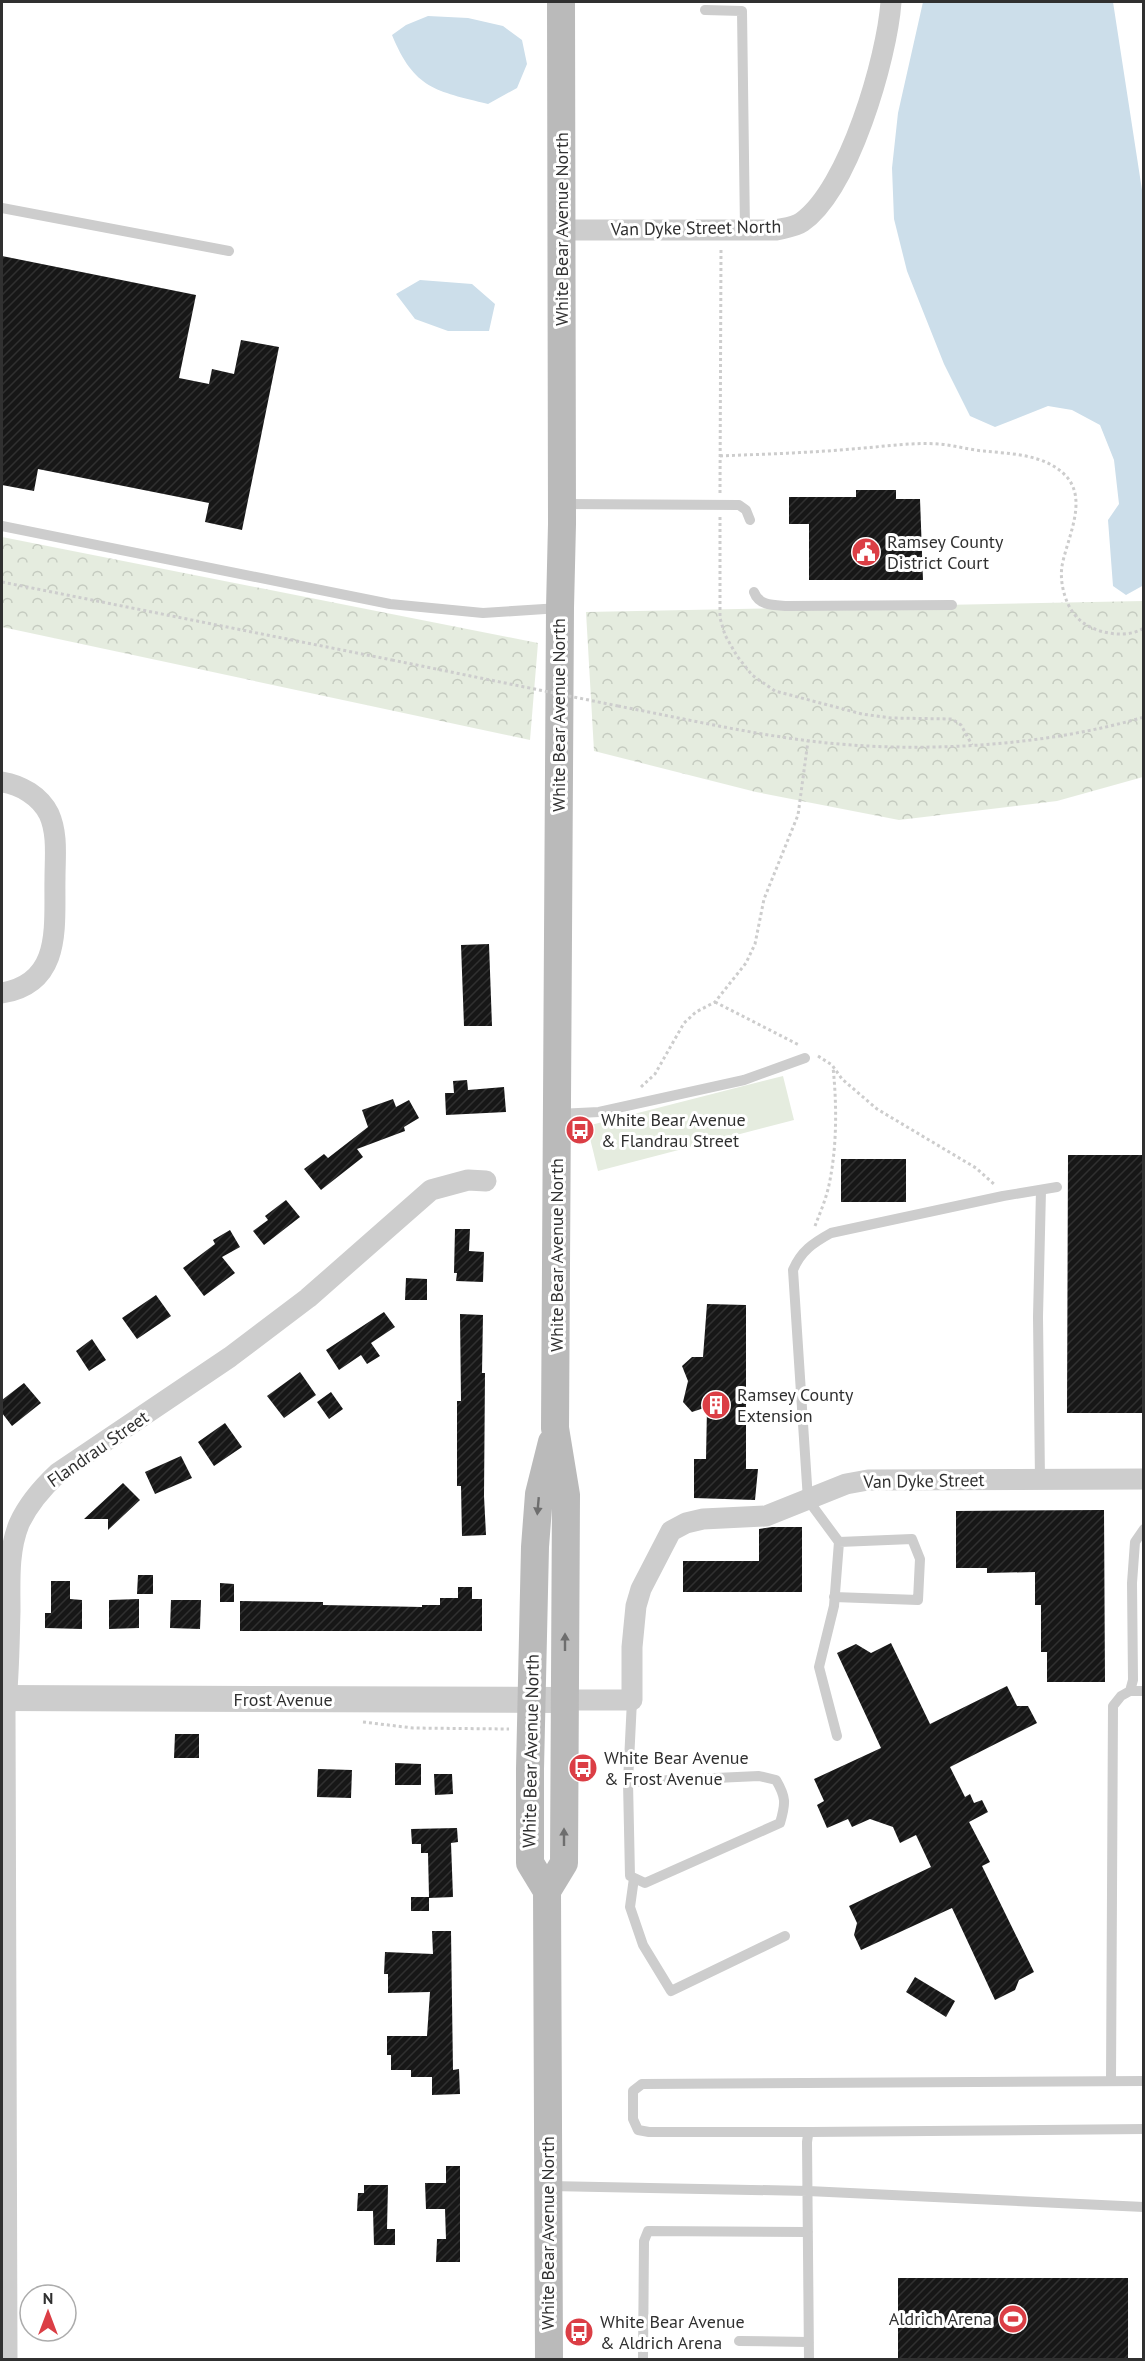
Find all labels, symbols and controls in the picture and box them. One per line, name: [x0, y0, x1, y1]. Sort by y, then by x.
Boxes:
street label: White Bear Avenue North: [550, 132, 573, 326]
street label: Van Dyke Street North: [610, 215, 781, 241]
place label: Ramsey County District Court: [887, 530, 1004, 574]
public building icon: Ramsey County District Court: [850, 536, 882, 568]
street label: White Bear Avenue North: [547, 618, 570, 812]
place label: White Bear Avenue & Flandrau Street: [601, 1108, 746, 1152]
bus stop icon: White Bear Avenue & Flandrau Street: [564, 1114, 596, 1146]
street label: White Bear Avenue North: [545, 1158, 568, 1352]
place label: Ramsey County Extension: [737, 1383, 854, 1427]
building icon: Ramsey County Extension: [700, 1389, 732, 1421]
street label: Flandrau Street: [43, 1405, 153, 1492]
street label: Van Dyke Street: [862, 1468, 985, 1493]
one-way arrow: [534, 1497, 543, 1516]
one-way arrow: [560, 1632, 570, 1651]
street label: White Bear Avenue North: [517, 1654, 544, 1848]
street label: Frost Avenue: [233, 1688, 333, 1711]
place label: White Bear Avenue & Frost Avenue: [604, 1746, 749, 1790]
bus stop icon: White Bear Avenue & Frost Avenue: [567, 1752, 599, 1784]
one-way arrow: [559, 1827, 569, 1846]
street label: White Bear Avenue North: [536, 2136, 559, 2330]
north arrow: [18, 2283, 78, 2343]
text: N: [43, 2288, 53, 2308]
sports icon: Aldrich Arena: [997, 2303, 1029, 2335]
place label: Aldrich Arena: [889, 2307, 992, 2330]
place label: White Bear Avenue & Aldrich Arena: [600, 2310, 745, 2354]
bus stop icon: White Bear Avenue & Aldrich Arena: [563, 2316, 595, 2348]

